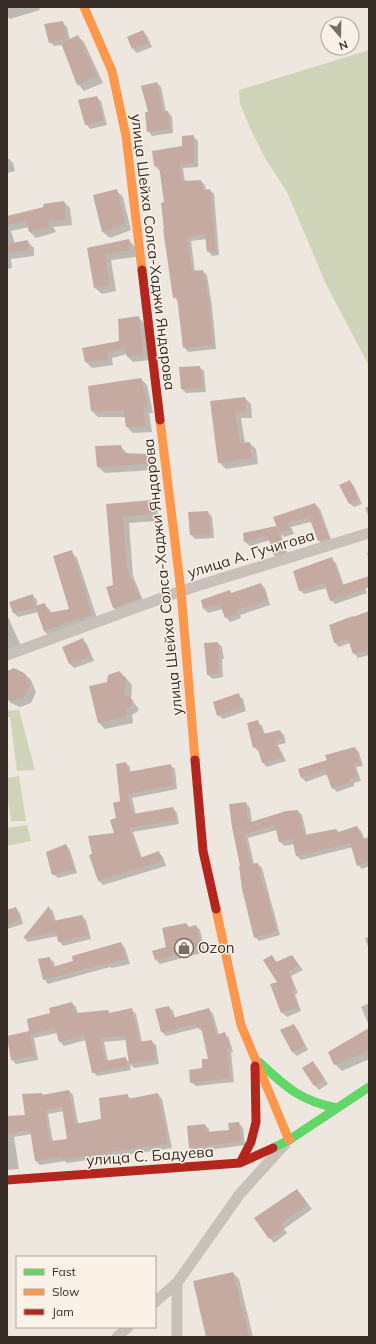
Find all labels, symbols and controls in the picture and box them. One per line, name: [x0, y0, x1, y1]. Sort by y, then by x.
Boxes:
north arrow: [320, 16, 360, 56]
text: N: [337, 37, 350, 53]
street label: улица Шейха Солса-Хаджи Яндарова: [127, 113, 180, 391]
street label: улица Шейха Солса-Хаджи Яндарова: [139, 438, 187, 716]
street label: улица А. Гучигова: [185, 525, 317, 582]
shop icon: Ozon: [173, 937, 195, 959]
place label: Ozon: [198, 938, 235, 957]
street label: улица С. Бадуева: [86, 1142, 214, 1169]
legend: [16, 1256, 156, 1328]
text: Fast: [52, 1264, 76, 1279]
text: Slow: [52, 1284, 80, 1299]
text: Jam: [52, 1304, 74, 1319]

